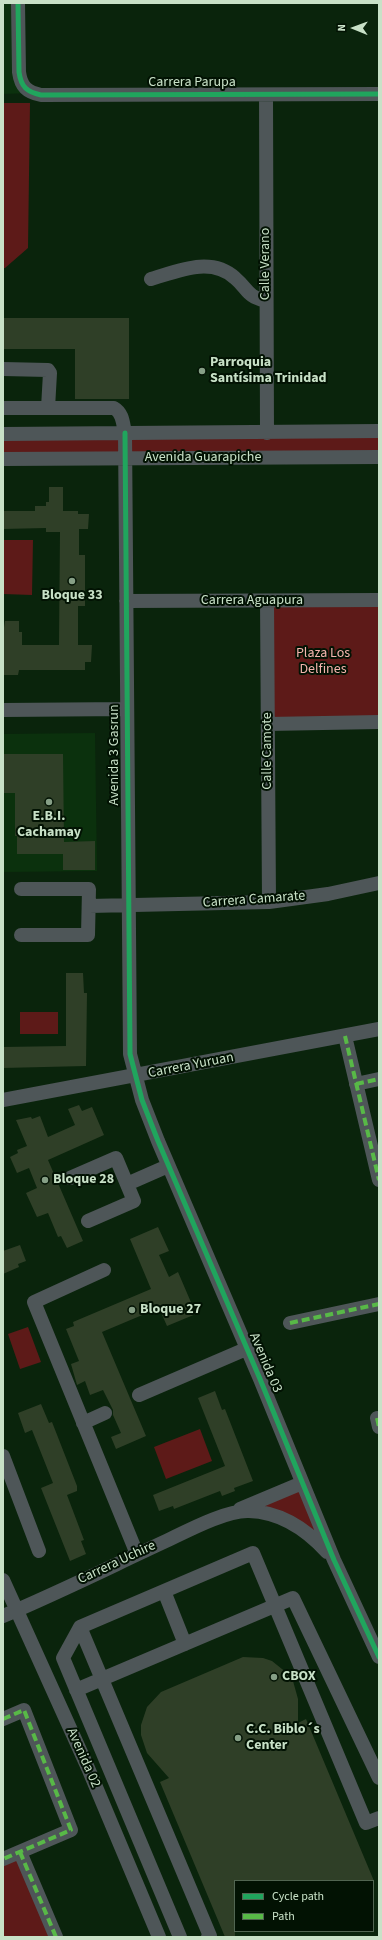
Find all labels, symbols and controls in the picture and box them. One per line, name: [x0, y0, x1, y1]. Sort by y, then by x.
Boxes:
north arrow: [334, 8, 374, 48]
text: N: [334, 24, 349, 32]
street label: Carrera Parupa: [148, 75, 236, 91]
street label: Calle Verano: [258, 228, 274, 300]
place label: Parroquia Santísima Trinidad: [210, 355, 327, 388]
marker: Parroquia Santísima Trinidad: [197, 366, 207, 376]
street label: Avenida Guarapiche: [145, 450, 261, 466]
marker: Bloque 33: [67, 576, 77, 586]
place label: Bloque 33: [41, 588, 103, 604]
street label: Carrera Aguapura: [201, 593, 303, 609]
park label: Plaza Los Delfines: [296, 646, 350, 678]
street label: Avenida 3 Gasrun: [107, 704, 123, 806]
street label: Calle Camote: [260, 712, 276, 790]
marker: E.B.I. Cachamay: [44, 797, 54, 807]
place label: E.B.I. Cachamay: [17, 809, 81, 842]
street label: Carrera Camarate: [202, 888, 306, 912]
street label: Carrera Yuruan: [147, 1049, 235, 1083]
place label: Bloque 28: [53, 1172, 114, 1188]
marker: Bloque 28: [40, 1175, 50, 1185]
place label: Bloque 27: [140, 1302, 201, 1318]
marker: Bloque 27: [127, 1305, 137, 1315]
street label: Avenida 03: [245, 1330, 285, 1396]
street label: Carrera Uchire: [75, 1538, 159, 1588]
place label: CBOX: [282, 1669, 316, 1685]
marker: CBOX: [269, 1672, 279, 1682]
place label: C.C. Biblo´s Center: [246, 1722, 320, 1754]
street label: Avenida 02: [62, 1726, 104, 1790]
marker: C.C. Biblo´s Center: [233, 1733, 243, 1743]
legend: [234, 1880, 374, 1932]
text: Cycle path: [272, 1888, 324, 1905]
text: Path: [272, 1908, 295, 1925]

